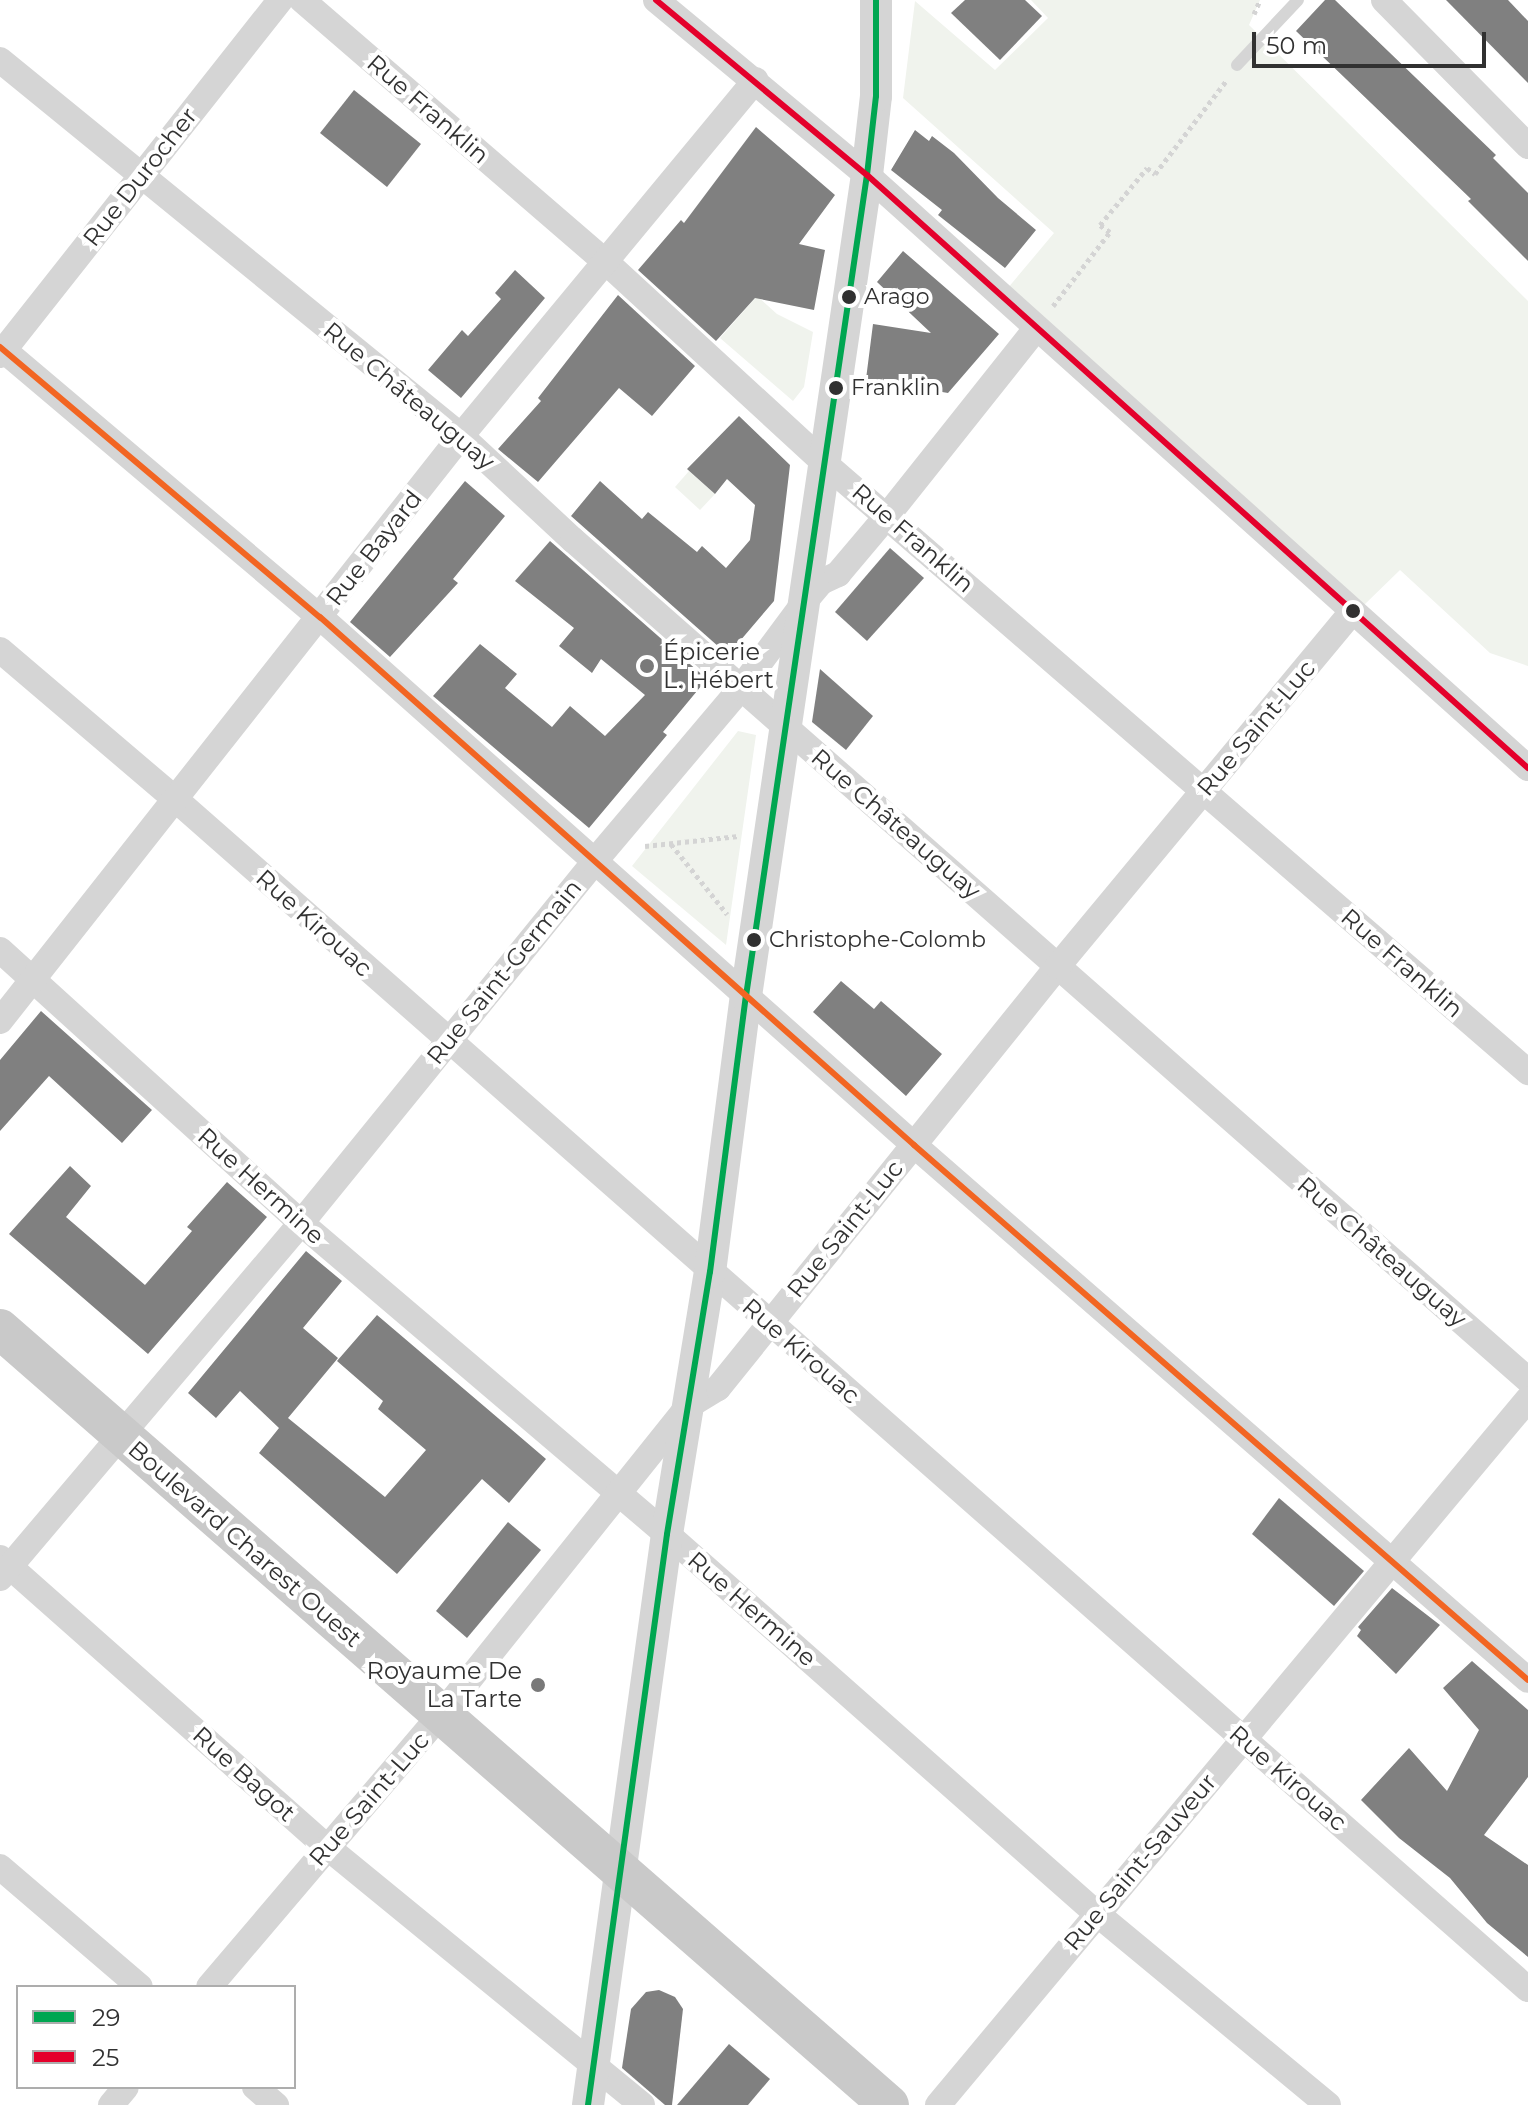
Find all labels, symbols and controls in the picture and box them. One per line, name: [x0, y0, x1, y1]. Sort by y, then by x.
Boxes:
scale bar: [1256, 16, 1490, 66]
text: 50 m: [1266, 31, 1327, 60]
street label: Rue Franklin: [361, 48, 495, 170]
street label: Rue Durocher: [77, 102, 203, 252]
place label: Arago: [864, 284, 930, 310]
marker: Arago: [841, 289, 857, 305]
street label: Rue Châteauguay: [318, 316, 500, 476]
place label: Franklin: [851, 375, 940, 401]
marker: Franklin: [828, 380, 844, 396]
street label: Rue Franklin: [846, 477, 980, 599]
street label: Rue Bayard: [320, 485, 428, 611]
unlabelled marker: [1345, 603, 1361, 619]
place label: Épicerie L. Hébert: [663, 638, 774, 694]
street label: Rue Saint-Luc: [1191, 654, 1321, 802]
marker: Épicerie L. Hébert: [638, 657, 656, 675]
street label: Rue Châteauguay: [806, 743, 986, 905]
street label: Rue Kirouac: [250, 863, 378, 983]
street label: Rue Saint-Germain: [421, 874, 587, 1070]
street label: Rue Franklin: [1335, 902, 1469, 1024]
place label: Christophe-Colomb: [769, 927, 986, 953]
marker: Christophe-Colomb: [746, 932, 762, 948]
street label: Rue Hermine: [192, 1122, 330, 1250]
street label: Rue Saint-Luc: [781, 1155, 909, 1303]
street label: Rue Châteauguay: [1292, 1171, 1472, 1333]
street label: Rue Kirouac: [736, 1292, 866, 1410]
street label: Boulevard Charest Ouest: [122, 1435, 368, 1653]
street label: Rue Hermine: [682, 1546, 822, 1672]
place label: Royaume De La Tarte: [367, 1657, 522, 1713]
marker: Royaume De La Tarte: [529, 1676, 547, 1694]
street label: Rue Kirouac: [1223, 1719, 1353, 1837]
street label: Rue Bagot: [187, 1721, 301, 1827]
street label: Rue Saint-Luc: [303, 1726, 435, 1872]
street label: Rue Saint-Sauveur: [1058, 1768, 1222, 1956]
legend: [16, 1985, 296, 2089]
text: 29: [92, 2003, 120, 2032]
text: 25: [92, 2043, 119, 2072]

